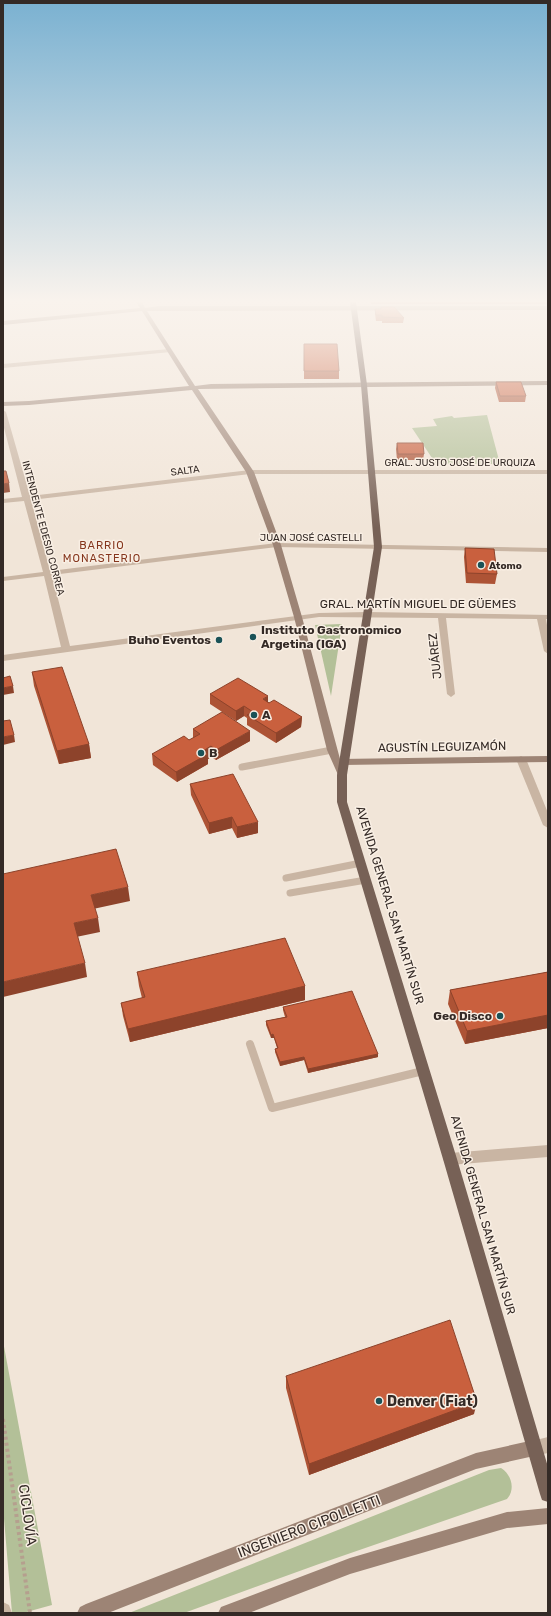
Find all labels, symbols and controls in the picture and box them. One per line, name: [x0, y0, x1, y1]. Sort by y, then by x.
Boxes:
street label: GRAL. JUSTO JOSÉ DE URQUIZA: [384, 457, 536, 469]
street label: INTENDENTE EDESIO CORREA: [19, 459, 67, 597]
street label: SALTA: [170, 463, 201, 479]
street label: JUAN JOSÉ CASTELLI: [260, 532, 362, 544]
district label: BARRIO MONASTERIO: [63, 539, 141, 565]
marker: Atomo: [476, 560, 486, 570]
place label: Atomo: [489, 560, 522, 572]
street label: GRAL. MARTÍN MIGUEL DE GÜEMES: [320, 597, 516, 611]
place label: Instituto Gastronomico Argetina (IGA): [261, 623, 402, 651]
marker: Instituto Gastronomico Argetina (IGA): [248, 632, 258, 642]
street label: JUÁREZ: [426, 632, 444, 680]
place label: Buho Eventos: [128, 633, 211, 647]
marker: Buho Eventos: [214, 635, 224, 645]
place label: A: [262, 708, 271, 722]
marker: A: [249, 710, 259, 720]
street label: AGUSTÍN LEGUIZAMÓN: [378, 739, 506, 755]
place label: B: [209, 746, 217, 760]
marker: B: [196, 748, 206, 758]
street label: AVENIDA GENERAL SAN MARTÍN SUR: [353, 804, 427, 1006]
place label: Geo Disco: [433, 1009, 492, 1023]
marker: Geo Disco: [495, 1011, 505, 1021]
street label: AVENIDA GENERAL SAN MARTÍN SUR: [448, 1114, 518, 1316]
place label: Denver (Fiat): [387, 1393, 478, 1410]
marker: Denver (Fiat): [374, 1396, 384, 1406]
street label: CICLOVÍA: [15, 1483, 41, 1547]
street label: INGENIERO CIPOLLETTI: [235, 1491, 383, 1562]

